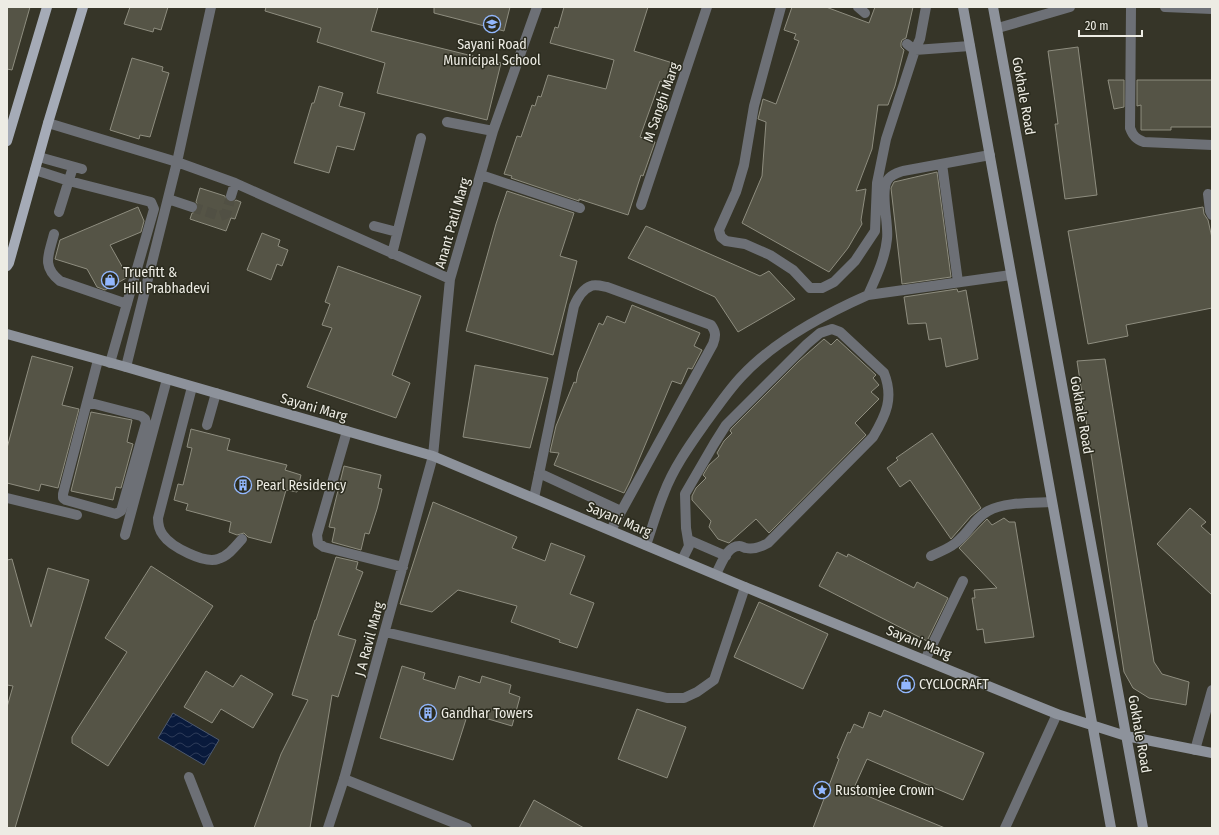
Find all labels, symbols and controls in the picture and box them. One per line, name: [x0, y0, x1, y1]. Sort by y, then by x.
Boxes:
scale bar: [1079, 12, 1142, 38]
school or university icon: Sayani Road Municipal School: [482, 14, 502, 34]
text: 20 m: [1085, 19, 1109, 33]
place label: Sayani Road Municipal School: [443, 36, 541, 69]
street label: Gokhale Road: [1008, 56, 1039, 136]
street label: M Sanghi Marg: [640, 60, 683, 144]
street label: Anant Patil Marg: [431, 175, 474, 270]
place label: Truefitt & Hill Prabhadevi: [123, 264, 210, 297]
shop icon: Truefitt & Hill Prabhadevi: [100, 270, 120, 290]
street label: Gokhale Road: [1066, 375, 1097, 455]
street label: Sayani Marg: [278, 390, 350, 425]
building icon: Pearl Residency: [233, 475, 253, 495]
place label: Pearl Residency: [256, 477, 347, 494]
street label: Sayani Marg: [584, 498, 654, 541]
street label: J A Ravil Marg: [351, 599, 388, 678]
street label: Sayani Marg: [884, 622, 954, 663]
shop icon: CYCLOCRAFT: [896, 674, 916, 694]
place label: CYCLOCRAFT: [919, 676, 989, 693]
street label: Gokhale Road: [1124, 694, 1155, 774]
building icon: Gandhar Towers: [418, 703, 438, 723]
place label: Gandhar Towers: [441, 705, 533, 722]
place icon: Rustomjee Crown: [812, 780, 832, 800]
place label: Rustomjee Crown: [835, 782, 934, 799]

